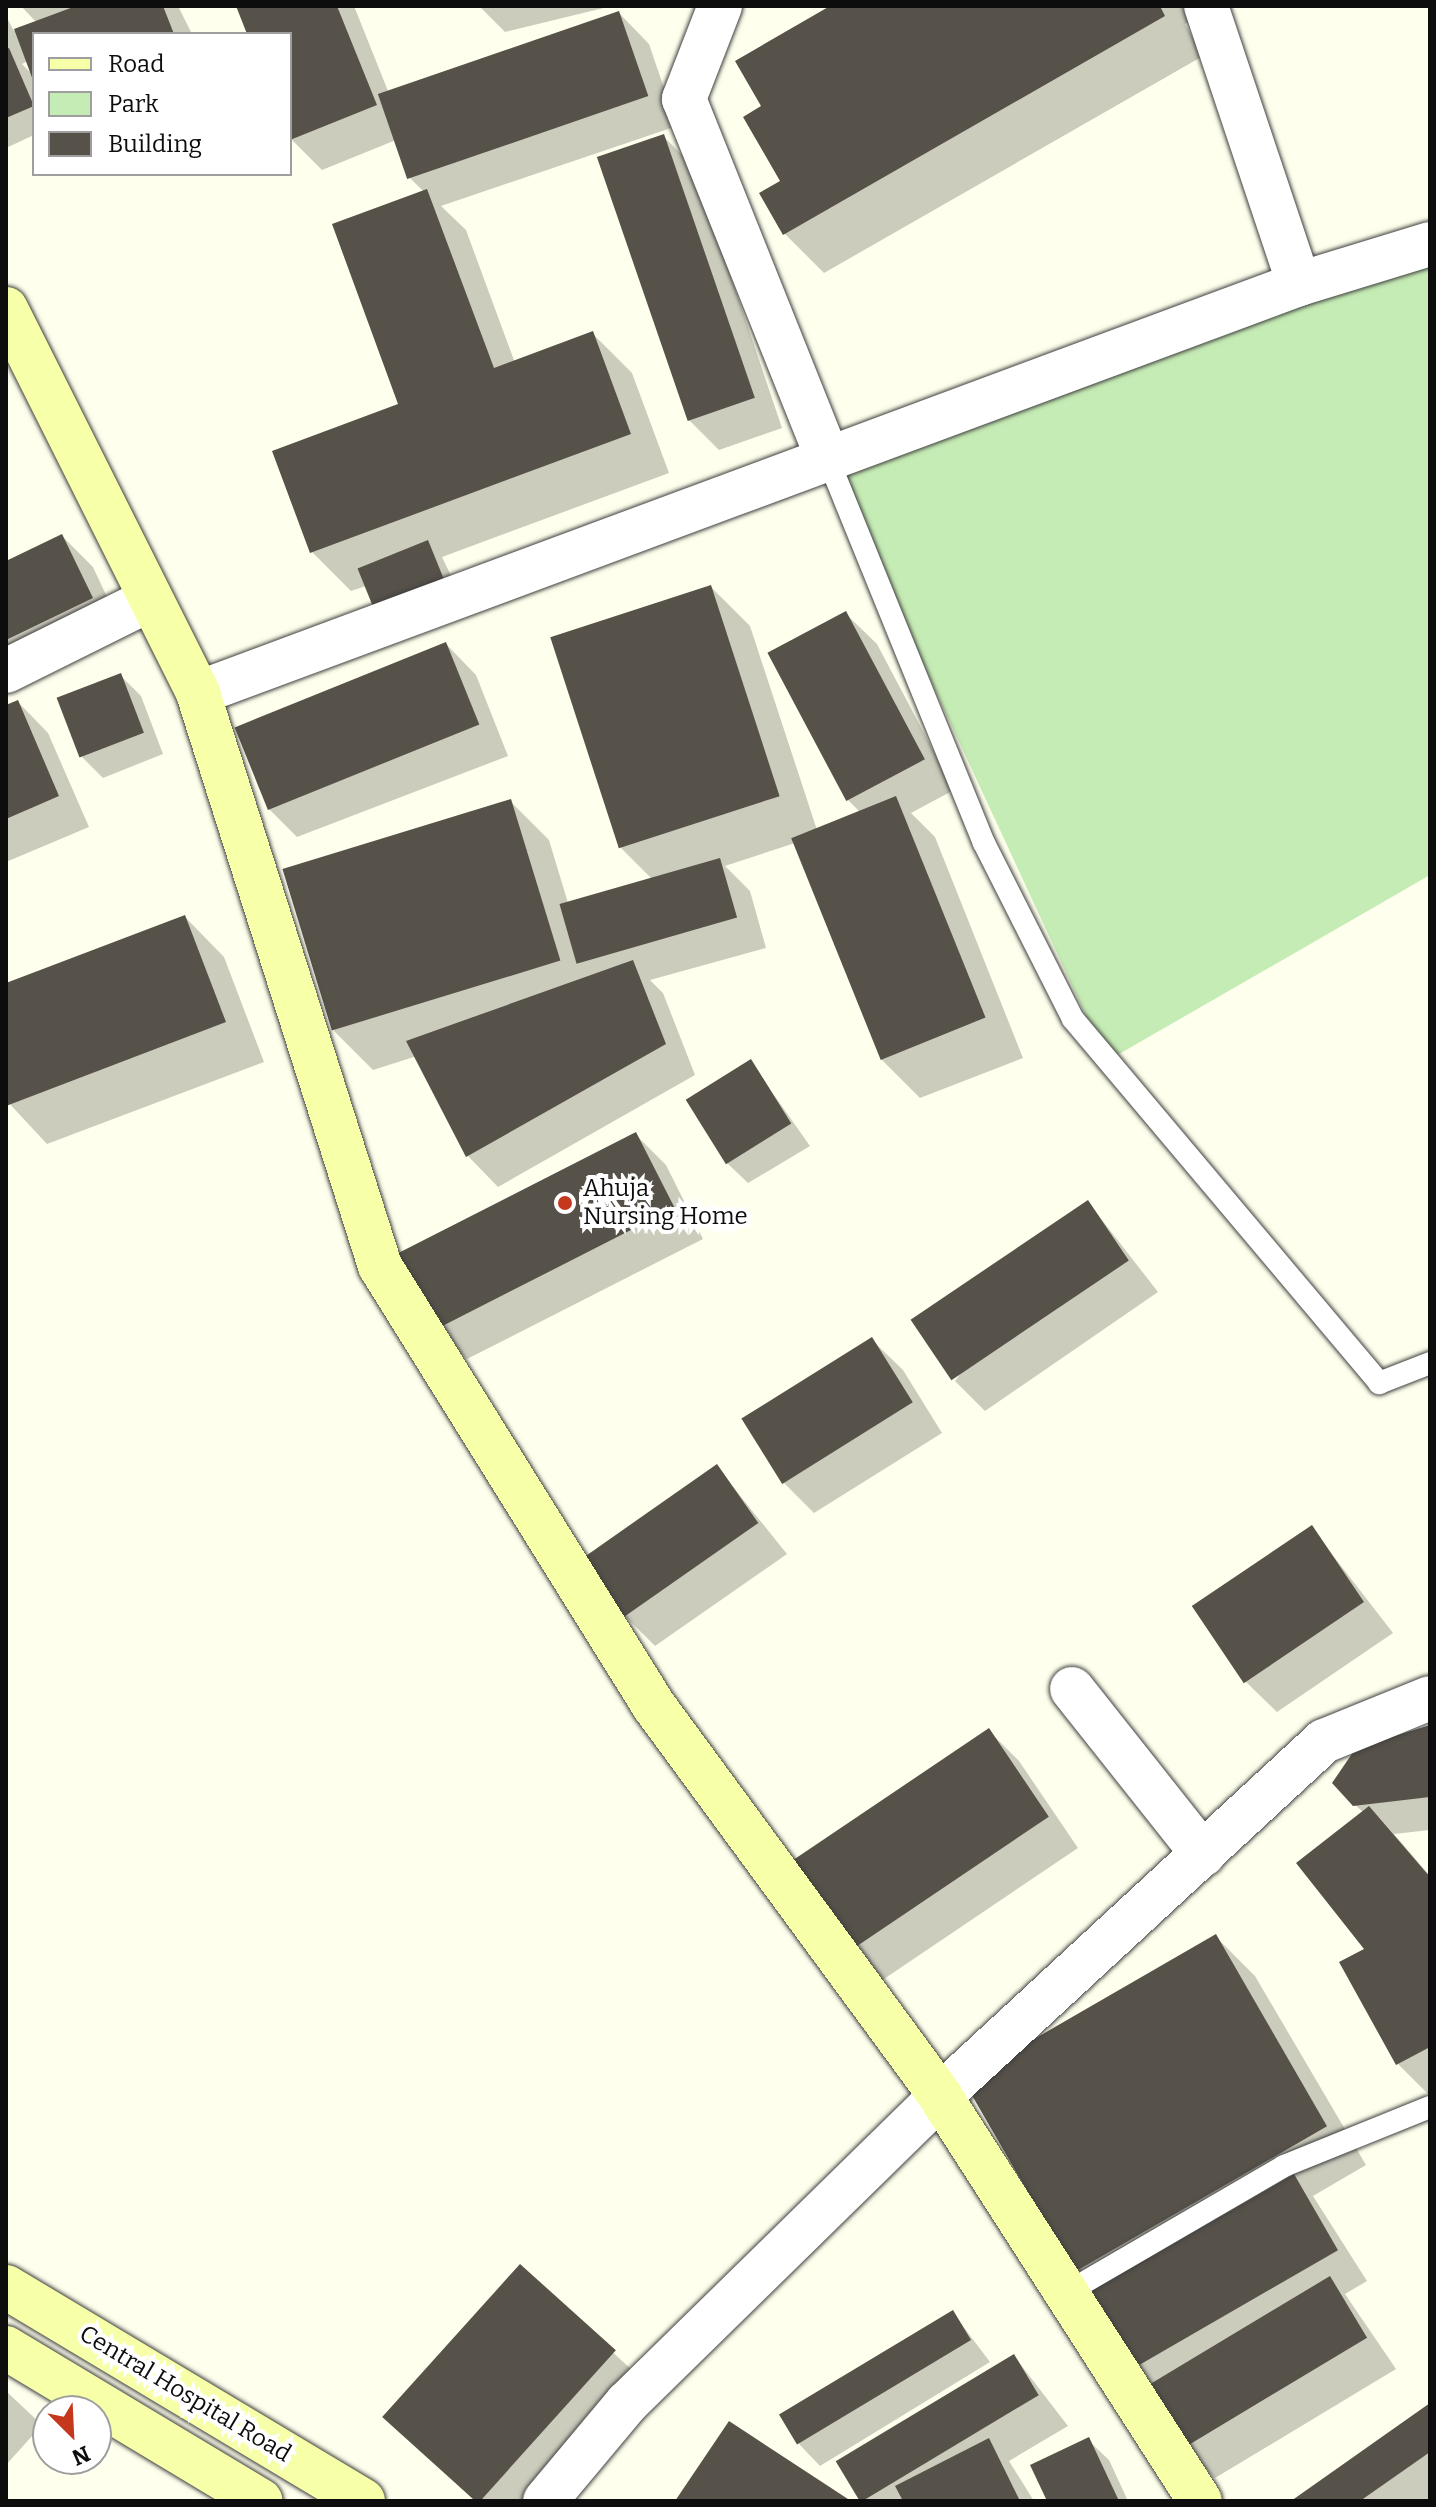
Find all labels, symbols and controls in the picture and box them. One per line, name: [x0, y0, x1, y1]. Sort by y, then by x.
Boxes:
legend: [32, 32, 292, 176]
text: Road: [108, 50, 164, 78]
text: Park: [108, 90, 159, 118]
text: Building: [108, 130, 202, 158]
place label: Ahuja Nursing Home: [583, 1175, 748, 1231]
marker: Ahuja Nursing Home: [554, 1192, 576, 1214]
street label: Central Hospital Road: [74, 2319, 296, 2469]
north arrow: [32, 2395, 112, 2475]
text: N: [68, 2440, 94, 2471]

